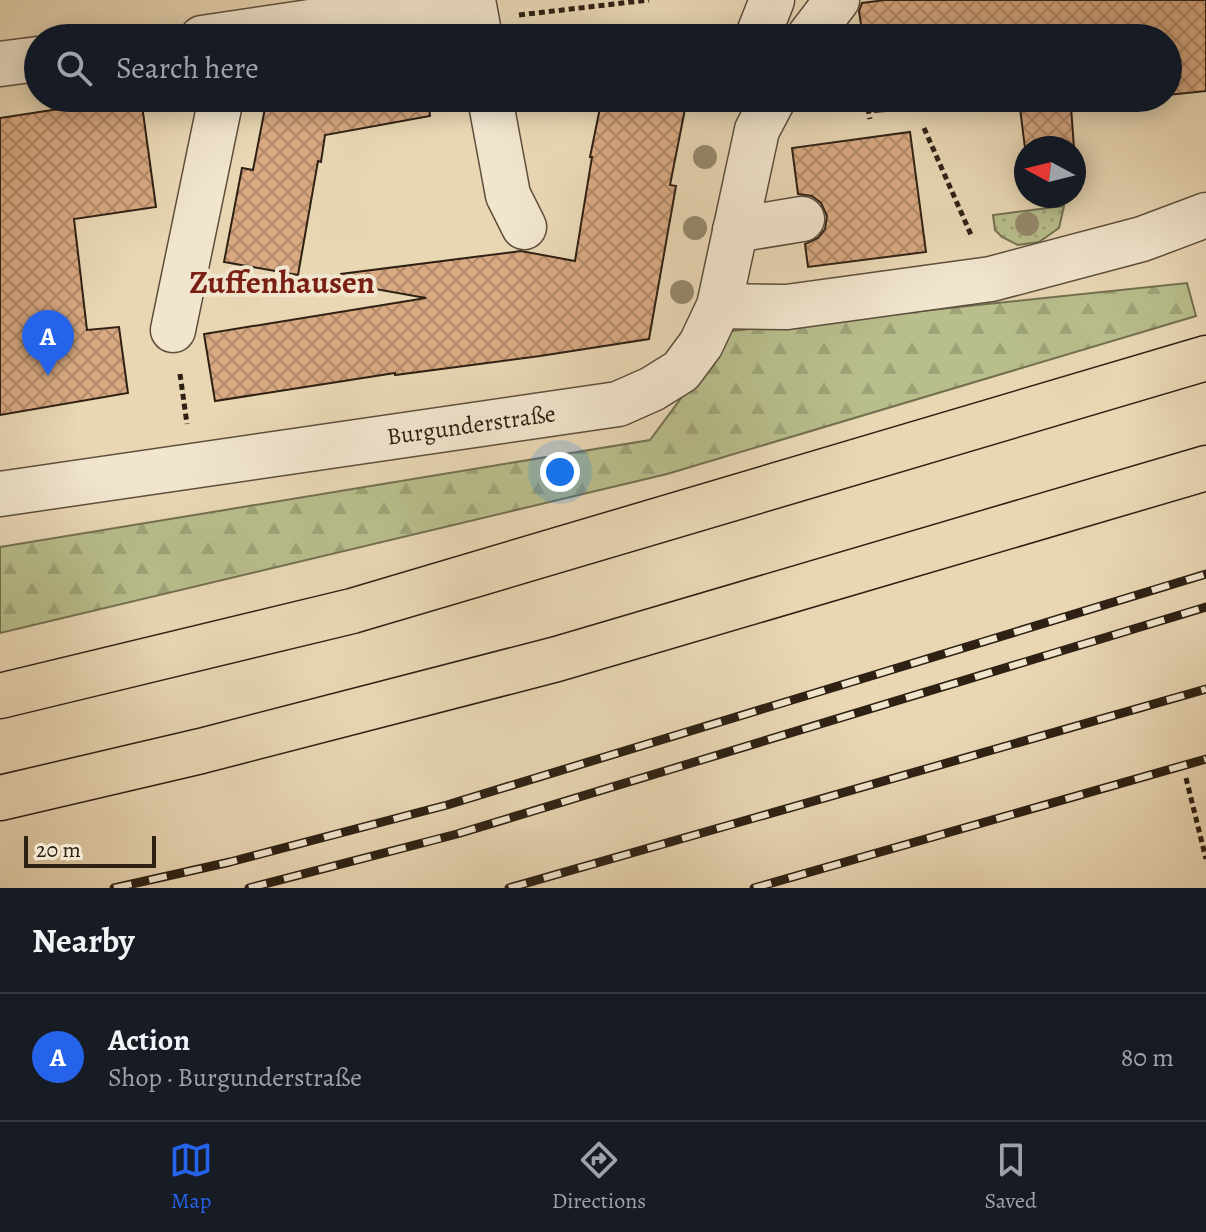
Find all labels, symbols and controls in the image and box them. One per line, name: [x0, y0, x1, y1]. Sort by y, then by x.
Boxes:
search box: [24, 24, 1182, 112]
icon: search: [52, 46, 96, 90]
text: Search here: [116, 48, 259, 88]
north arrow: [1014, 136, 1086, 208]
district label: Zuffenhausen: [189, 260, 375, 304]
pin: A: [22, 310, 74, 376]
street label: Burgunderstraße: [385, 397, 557, 453]
your location: [540, 452, 580, 492]
scale bar: [24, 832, 156, 868]
text: 20 m: [36, 835, 81, 865]
text: Nearby: [32, 917, 135, 964]
text: Action: [108, 1020, 190, 1060]
text: A: [50, 1040, 66, 1075]
text: 80 m: [1121, 1040, 1174, 1075]
text: Shop · Burgunderstraße: [108, 1060, 362, 1095]
tab: Map: [169, 1138, 213, 1216]
tab: Directions: [552, 1138, 646, 1216]
tab: Saved: [985, 1138, 1037, 1216]

